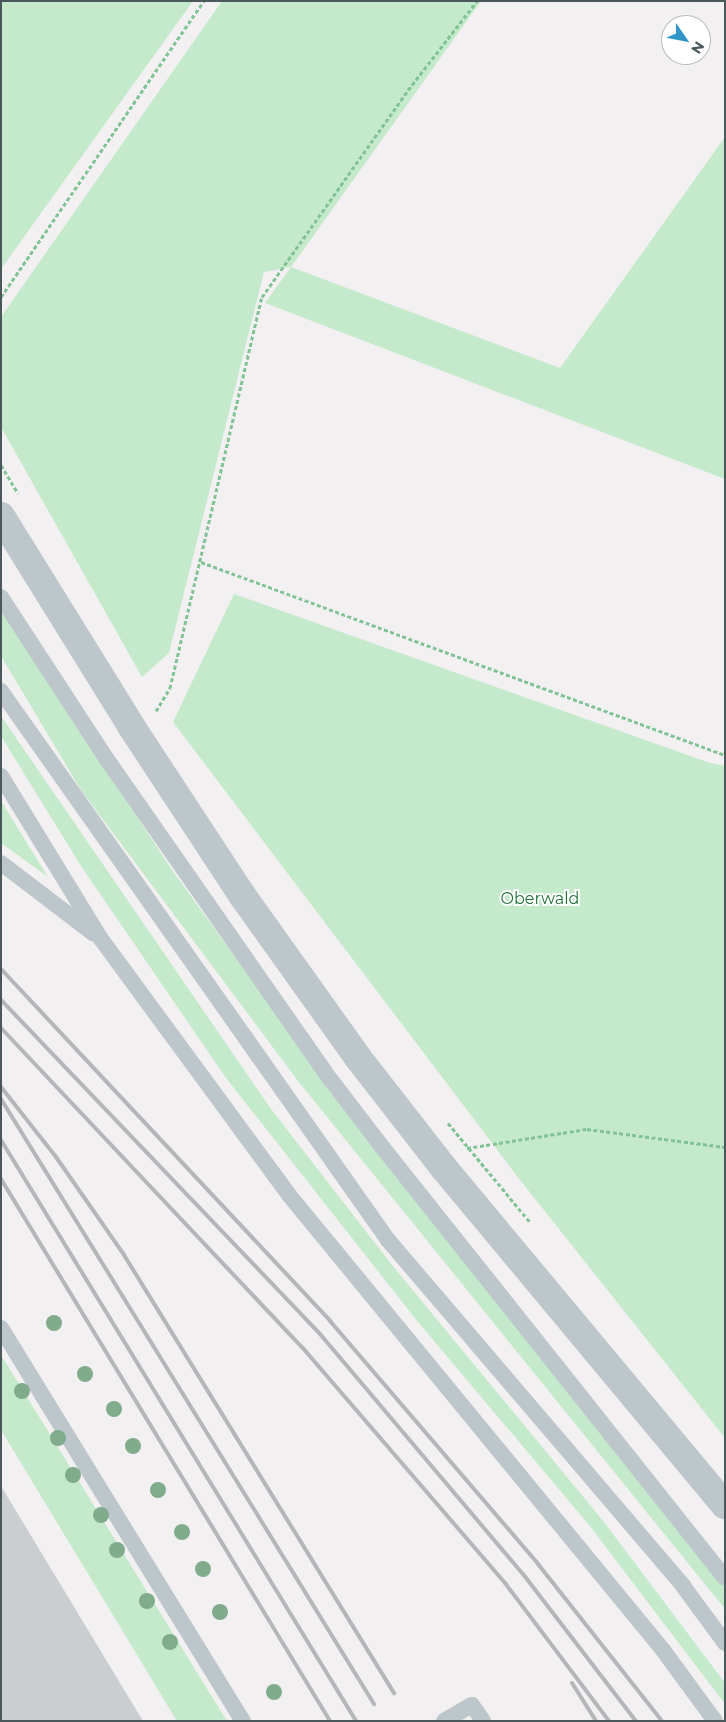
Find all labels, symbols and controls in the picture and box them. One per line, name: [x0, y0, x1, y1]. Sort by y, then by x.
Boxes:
north arrow: [661, 15, 711, 65]
text: N: [687, 38, 708, 57]
park label: Oberwald: [501, 889, 579, 909]

